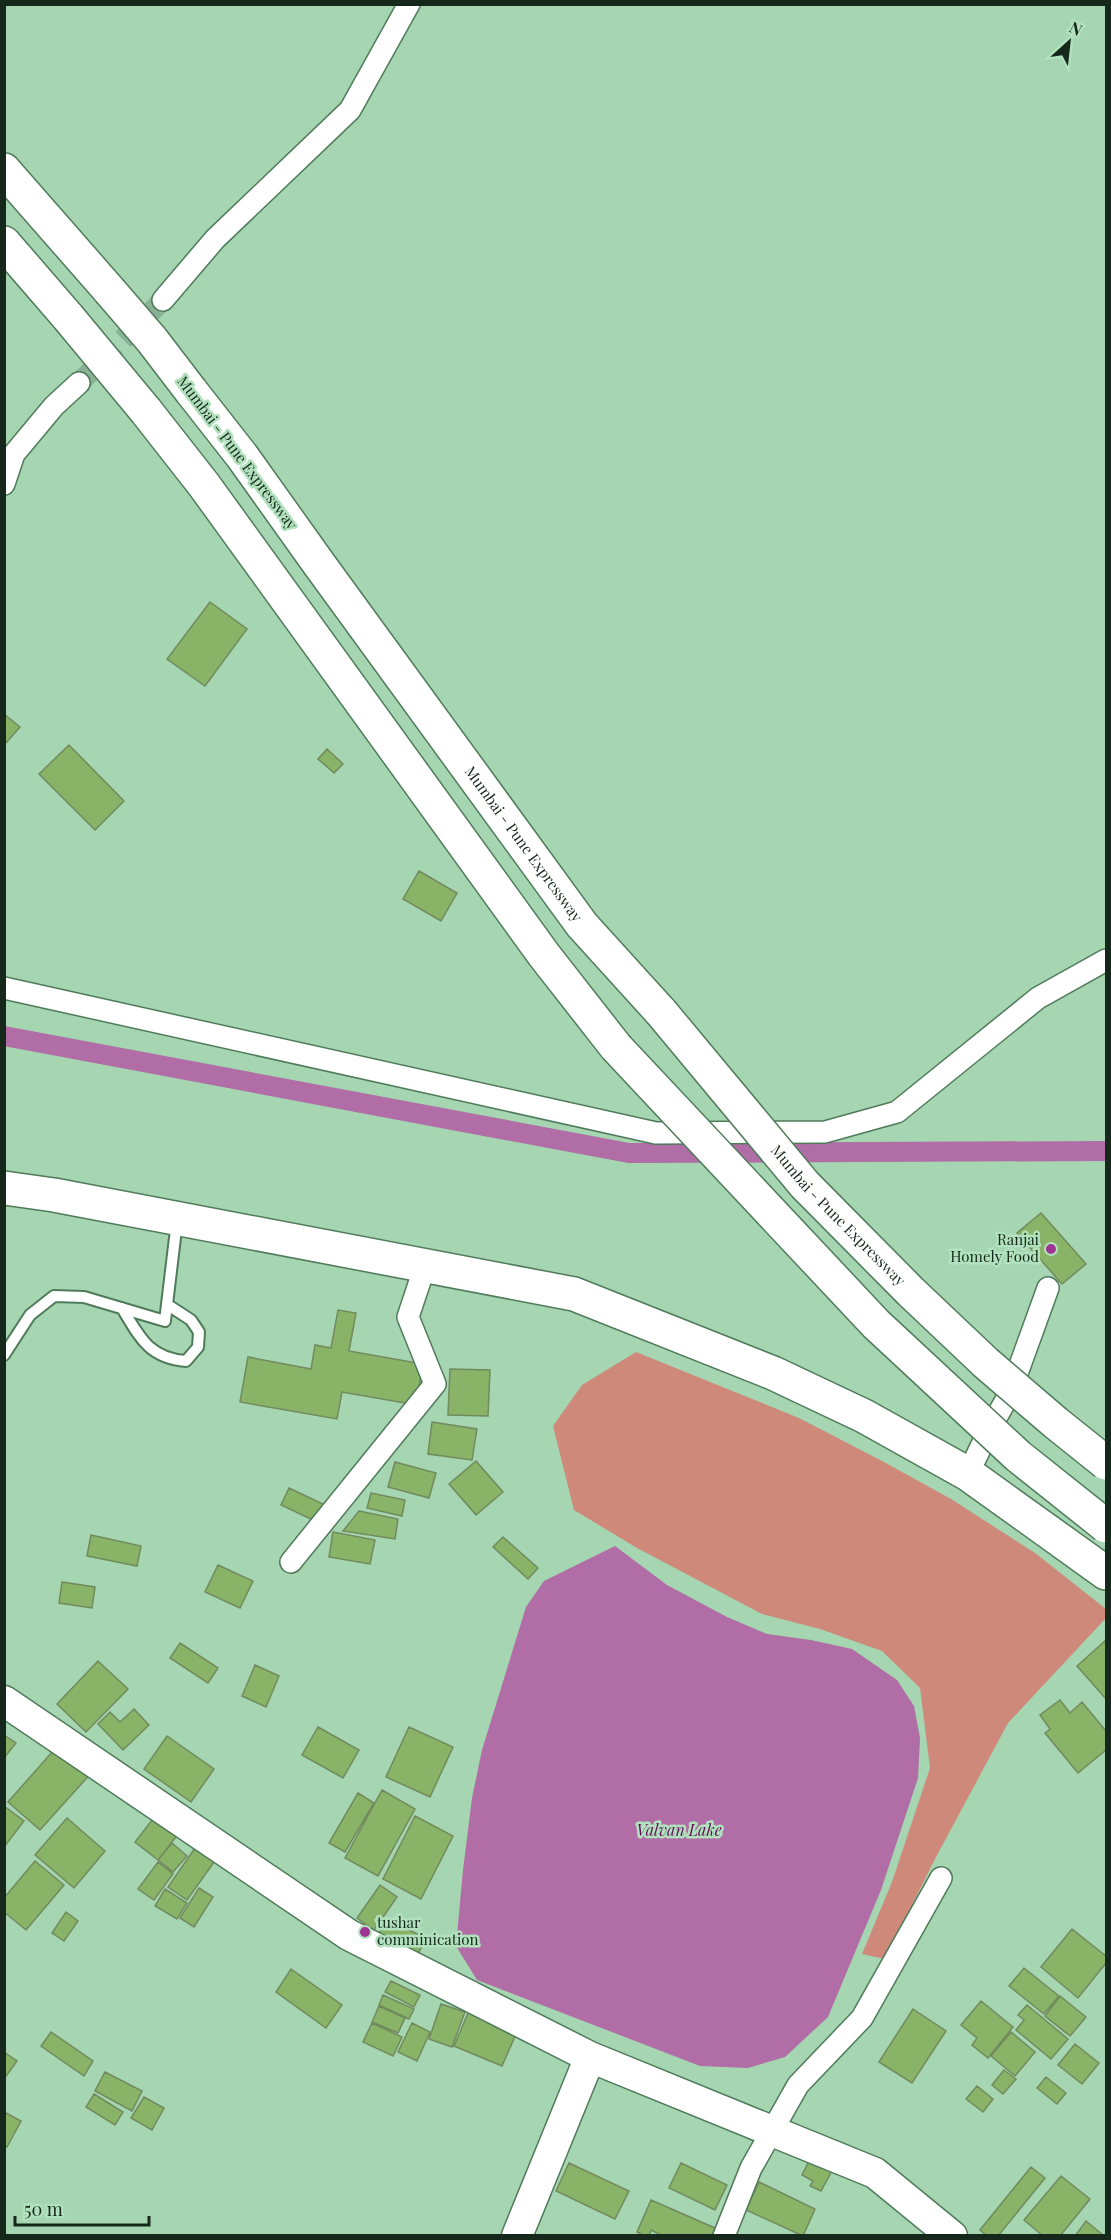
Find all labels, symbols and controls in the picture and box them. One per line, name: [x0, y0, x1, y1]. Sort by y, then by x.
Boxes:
north arrow: [1039, 12, 1099, 72]
text: N: [1066, 16, 1086, 40]
street label: Mumbai - Pune Expressway: [173, 372, 302, 534]
street label: Mumbai - Pune Expressway: [461, 762, 588, 926]
street label: Mumbai - Pune Expressway: [767, 1140, 911, 1290]
place label: Ranjai Homely Food: [950, 1229, 1040, 1266]
marker: Ranjai Homely Food: [1044, 1242, 1058, 1256]
water label: Valvan Lake: [636, 1819, 722, 1840]
place label: tushar comminication: [377, 1912, 479, 1949]
marker: tushar comminication: [358, 1925, 372, 1939]
scale bar: [15, 2189, 148, 2227]
text: 50 m: [24, 2197, 63, 2221]

